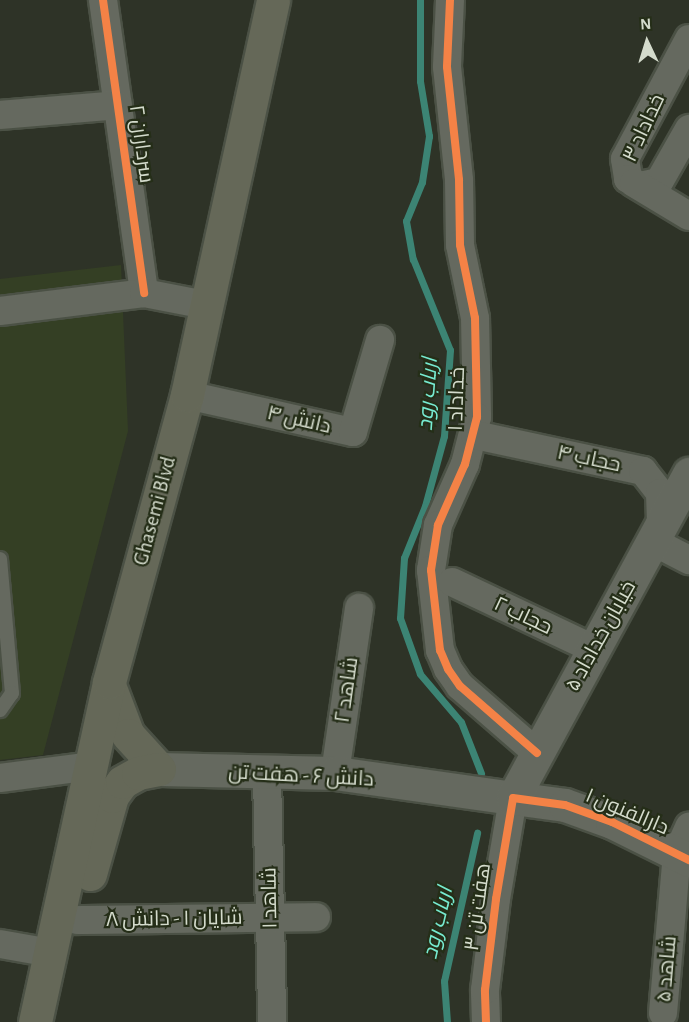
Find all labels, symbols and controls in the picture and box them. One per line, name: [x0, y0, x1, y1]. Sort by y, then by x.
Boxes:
north arrow: [617, 12, 677, 72]
text: N: [640, 16, 652, 32]
street label: خداداد ۳: [617, 90, 671, 166]
street label: سرداران ۲: [123, 103, 159, 185]
water label: ارباب رود: [412, 357, 444, 431]
street label: خداداد ۱: [443, 366, 471, 432]
street label: دانش ۴: [265, 400, 333, 440]
street label: حجاب ۴: [555, 440, 623, 478]
street label: Ghasemi Blvd: [128, 454, 182, 568]
street label: خیابان خداداد ۵: [560, 576, 642, 696]
street label: حجاب ۲: [490, 592, 556, 640]
street label: شاهد ۲: [330, 656, 364, 724]
street label: دانش ۶ - هفت تن: [228, 760, 374, 792]
street label: دارالفنون ۱: [581, 783, 673, 841]
street label: هفت تن ۳: [459, 861, 497, 953]
street label: شاهد ۱: [257, 867, 283, 929]
water label: ارباب رود: [417, 884, 459, 962]
street label: شایان ۱ - دانش ۸: [105, 905, 243, 933]
street label: شاهد ۵: [652, 935, 682, 1003]

